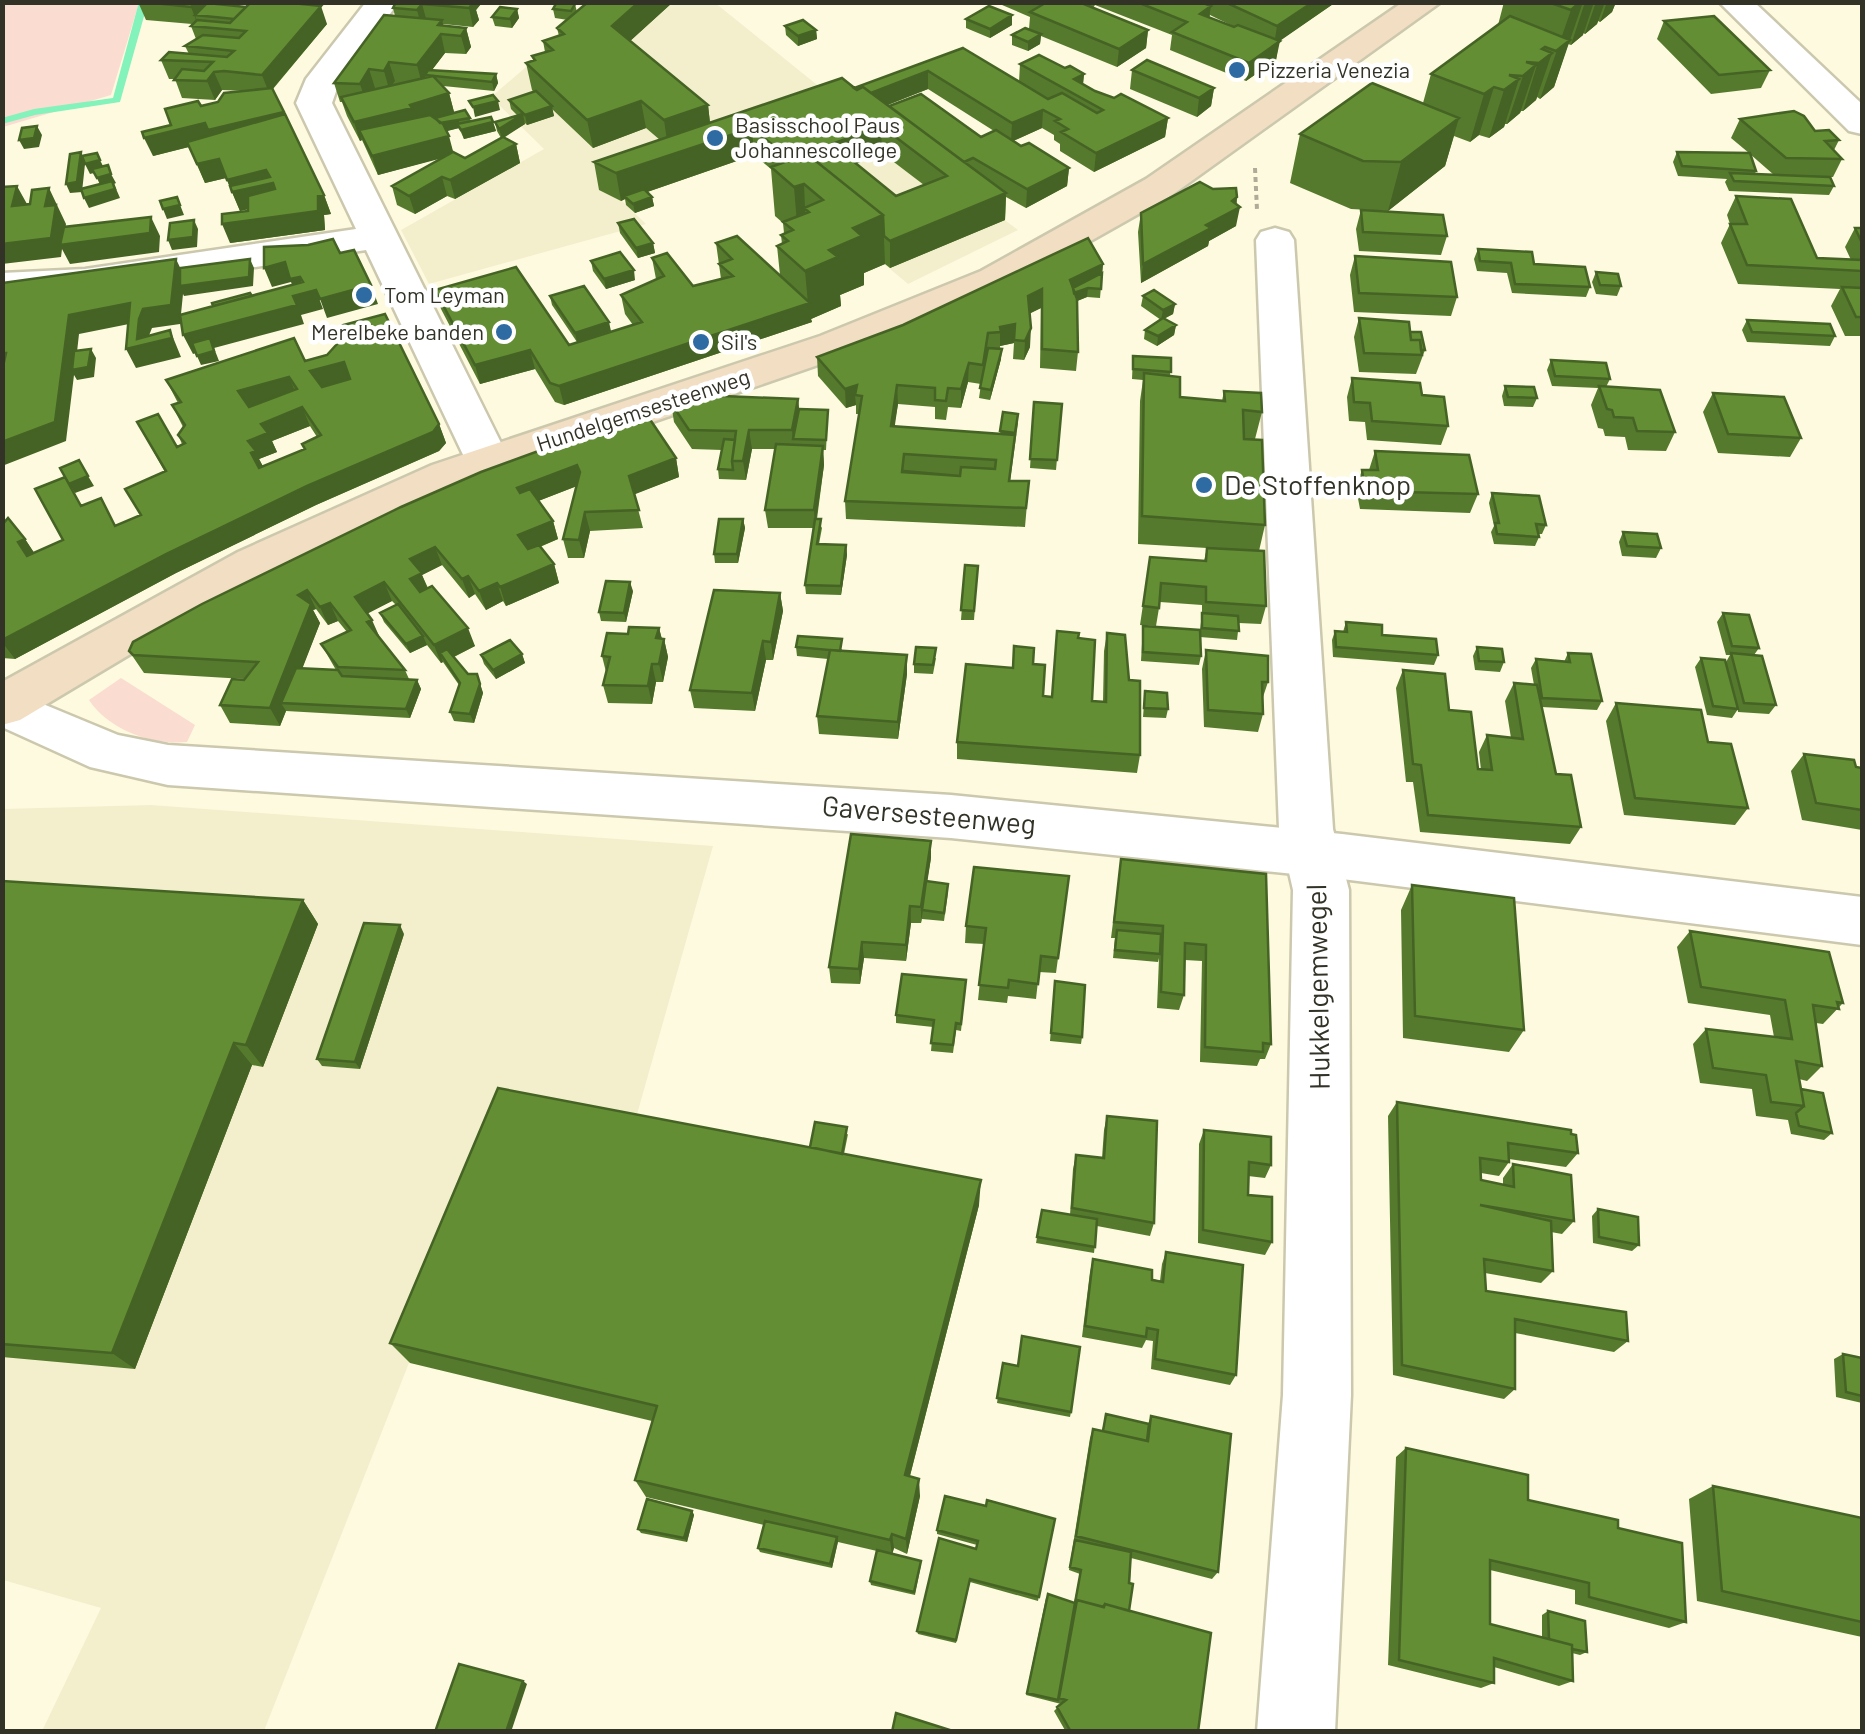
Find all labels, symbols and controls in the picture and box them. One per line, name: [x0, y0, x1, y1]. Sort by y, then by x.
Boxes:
place label: Pizzeria Venezia: [1257, 56, 1410, 82]
marker: Pizzeria Venezia: [1226, 59, 1248, 81]
place label: Basisschool Paus Johannescollege: [735, 111, 900, 162]
marker: Basisschool Paus Johannescollege: [704, 127, 726, 149]
place label: Tom Leyman: [384, 281, 505, 307]
marker: Tom Leyman: [353, 284, 375, 306]
place label: Merelbeke banden: [311, 318, 484, 344]
marker: Merelbeke banden: [493, 321, 515, 343]
place label: Sil's: [721, 328, 757, 354]
marker: Sil's: [690, 331, 712, 353]
street label: Hundelgemsesteenweg: [533, 362, 753, 456]
place label: De Stoffenknop: [1224, 467, 1411, 501]
marker: De Stoffenknop: [1193, 474, 1215, 496]
street label: Gaversesteenweg: [821, 788, 1037, 840]
street label: Hukkelgemwegel: [1298, 884, 1336, 1090]

